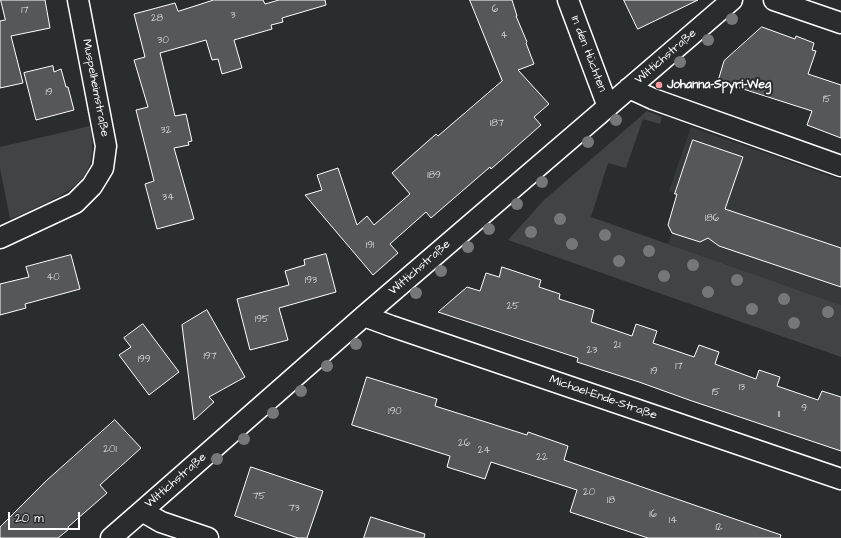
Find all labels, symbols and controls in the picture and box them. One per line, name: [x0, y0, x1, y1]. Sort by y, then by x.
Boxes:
house number: 6: [492, 4, 498, 16]
house number: 17: [21, 5, 29, 17]
house number: 3: [230, 10, 236, 22]
house number: 28: [151, 13, 163, 25]
street label: In den Hüchten: [567, 14, 609, 94]
street label: Wittichstraße: [632, 26, 700, 88]
house number: 4: [501, 30, 507, 42]
house number: 30: [157, 35, 169, 47]
street label: Muspelheimstraße: [78, 38, 112, 138]
place label: Johanna-Spyri-Weg: [667, 78, 771, 92]
marker: Johanna-Spyri-Weg: [654, 80, 664, 90]
house number: 19: [46, 87, 52, 99]
house number: 15: [823, 94, 831, 106]
house number: 187: [490, 118, 504, 130]
house number: 32: [161, 125, 171, 137]
house number: 189: [427, 170, 441, 182]
house number: 34: [162, 192, 174, 204]
house number: 186: [705, 213, 719, 225]
street label: Wittichstraße: [386, 237, 454, 299]
house number: 191: [366, 240, 374, 252]
house number: 40: [46, 272, 60, 284]
house number: 193: [305, 275, 317, 287]
house number: 25: [507, 301, 519, 313]
house number: 195: [255, 314, 269, 326]
house number: 21: [613, 340, 621, 352]
house number: 23: [587, 345, 597, 357]
house number: 197: [203, 351, 217, 363]
house number: 199: [138, 354, 150, 366]
house number: 17: [675, 361, 683, 373]
house number: 19: [651, 366, 657, 378]
street label: Michael-Ende-Straße: [547, 373, 659, 423]
house number: 13: [739, 382, 745, 394]
house number: 15: [712, 387, 720, 399]
house number: 9: [801, 403, 807, 415]
house number: 190: [388, 406, 402, 418]
house number: 11: [778, 409, 780, 421]
house number: 26: [458, 438, 470, 450]
house number: 201: [103, 444, 117, 456]
house number: 24: [478, 445, 490, 457]
street label: Wittichstraße: [142, 450, 210, 512]
house number: 22: [536, 452, 548, 464]
house number: 20: [583, 487, 595, 499]
house number: 75: [252, 491, 266, 503]
house number: 18: [607, 495, 615, 507]
house number: 73: [288, 503, 300, 515]
scale bar: [10, 504, 82, 530]
house number: 16: [649, 509, 657, 521]
text: 20 m: [15, 510, 44, 527]
house number: 14: [669, 515, 677, 527]
house number: 12: [715, 522, 723, 534]

